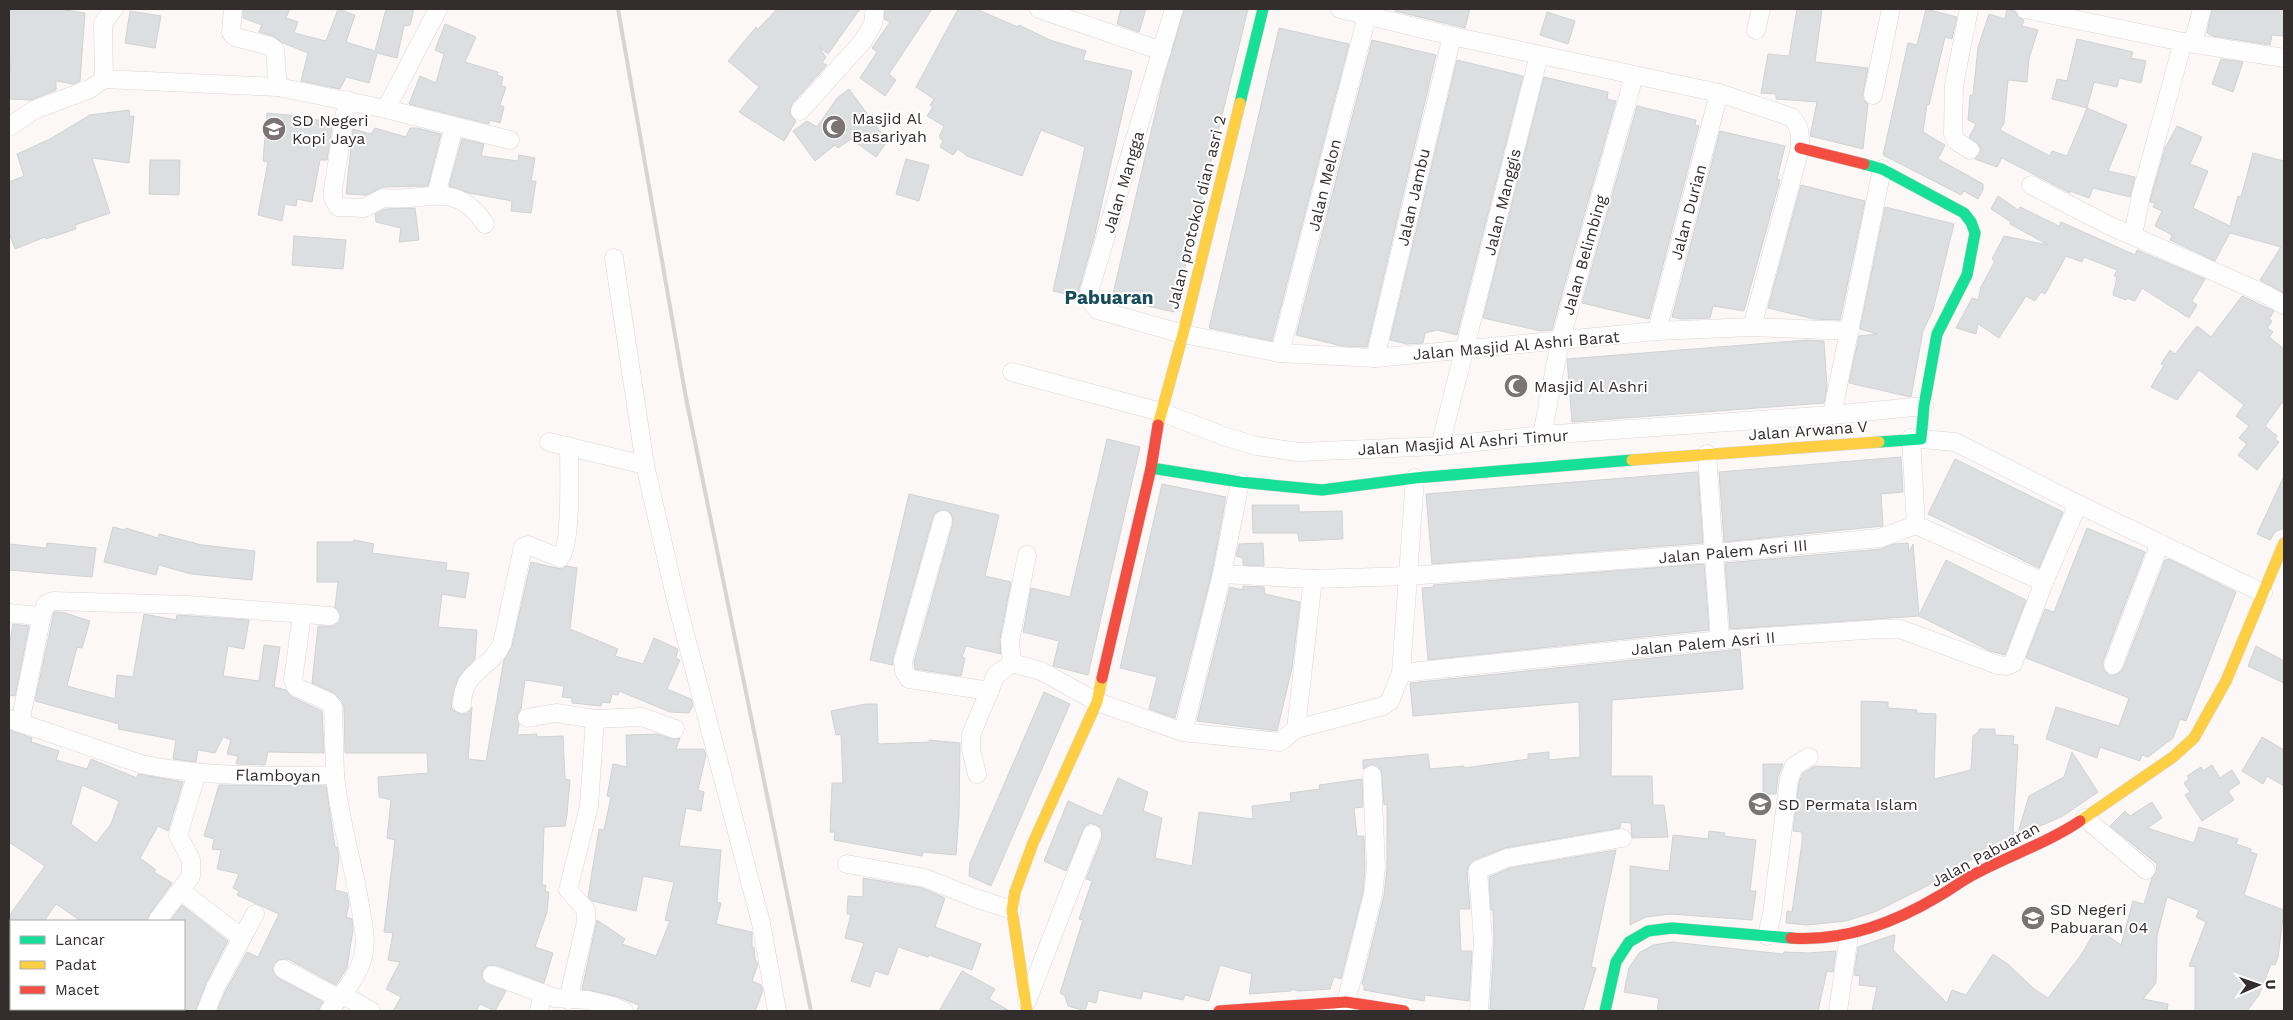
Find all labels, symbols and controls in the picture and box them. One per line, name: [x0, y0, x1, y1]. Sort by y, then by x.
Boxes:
place label: Masjid Al Basariyah: [852, 109, 927, 146]
place label: SD Negeri Kopi Jaya: [292, 111, 369, 148]
street label: Jalan protokol dian asri 2: [1163, 113, 1230, 311]
mosque icon: Masjid Al Basariyah: [821, 114, 847, 140]
school or university icon: SD Negeri Kopi Jaya: [261, 116, 287, 142]
street label: Jalan Mangga: [1099, 129, 1148, 235]
street label: Jalan Melon: [1304, 137, 1345, 233]
street label: Jalan Jambu: [1393, 146, 1434, 248]
street label: Jalan Manggis: [1480, 147, 1525, 257]
street label: Jalan Durian: [1667, 162, 1710, 262]
street label: Jalan Belimbing: [1558, 192, 1611, 317]
district label: Pabuaran: [1064, 286, 1154, 309]
street label: Jalan Masjid Al Ashri Barat: [1412, 327, 1621, 364]
mosque icon: Masjid Al Ashri: [1503, 373, 1529, 399]
place label: Masjid Al Ashri: [1534, 377, 1648, 396]
street label: Jalan Arwana V: [1748, 417, 1868, 444]
street label: Jalan Masjid Al Ashri Timur: [1357, 426, 1570, 459]
street label: Jalan Palem Asri III: [1658, 536, 1808, 567]
street label: Jalan Palem Asri II: [1630, 628, 1776, 659]
street label: Flamboyan: [235, 765, 321, 786]
school or university icon: SD Permata Islam: [1747, 791, 1773, 817]
place label: SD Permata Islam: [1778, 795, 1918, 814]
street label: Jalan Pabuaran: [1928, 818, 2043, 891]
place label: SD Negeri Pabuaran 04: [2050, 900, 2148, 937]
school or university icon: SD Negeri Pabuaran 04: [2020, 905, 2046, 931]
legend: [10, 920, 185, 1010]
text: Lancar: [55, 931, 105, 949]
text: Padat: [55, 956, 97, 974]
north arrow: [2233, 960, 2283, 1010]
text: U: [2263, 979, 2279, 990]
text: Macet: [55, 981, 100, 999]

